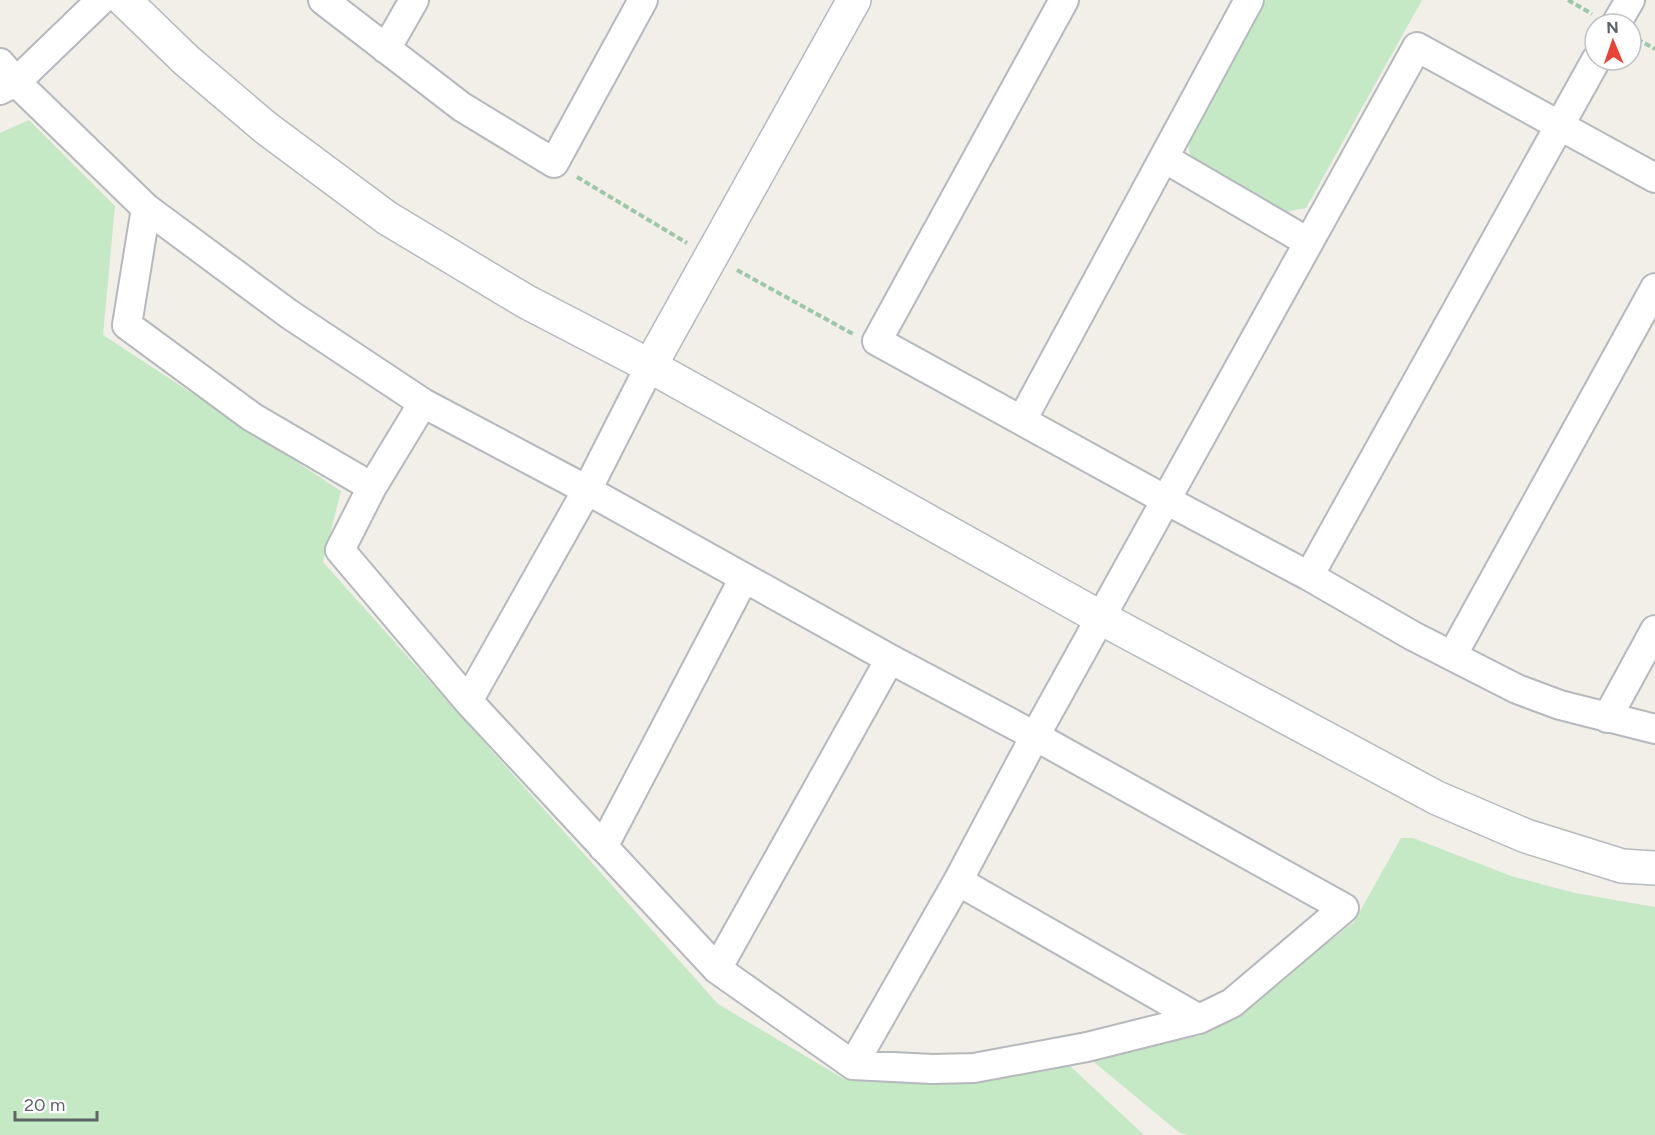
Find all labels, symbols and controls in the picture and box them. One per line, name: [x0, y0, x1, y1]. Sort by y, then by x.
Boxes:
north arrow: [1583, 12, 1643, 72]
text: N: [1606, 18, 1619, 37]
scale bar: [15, 1084, 98, 1122]
text: 20 m: [24, 1094, 65, 1116]

